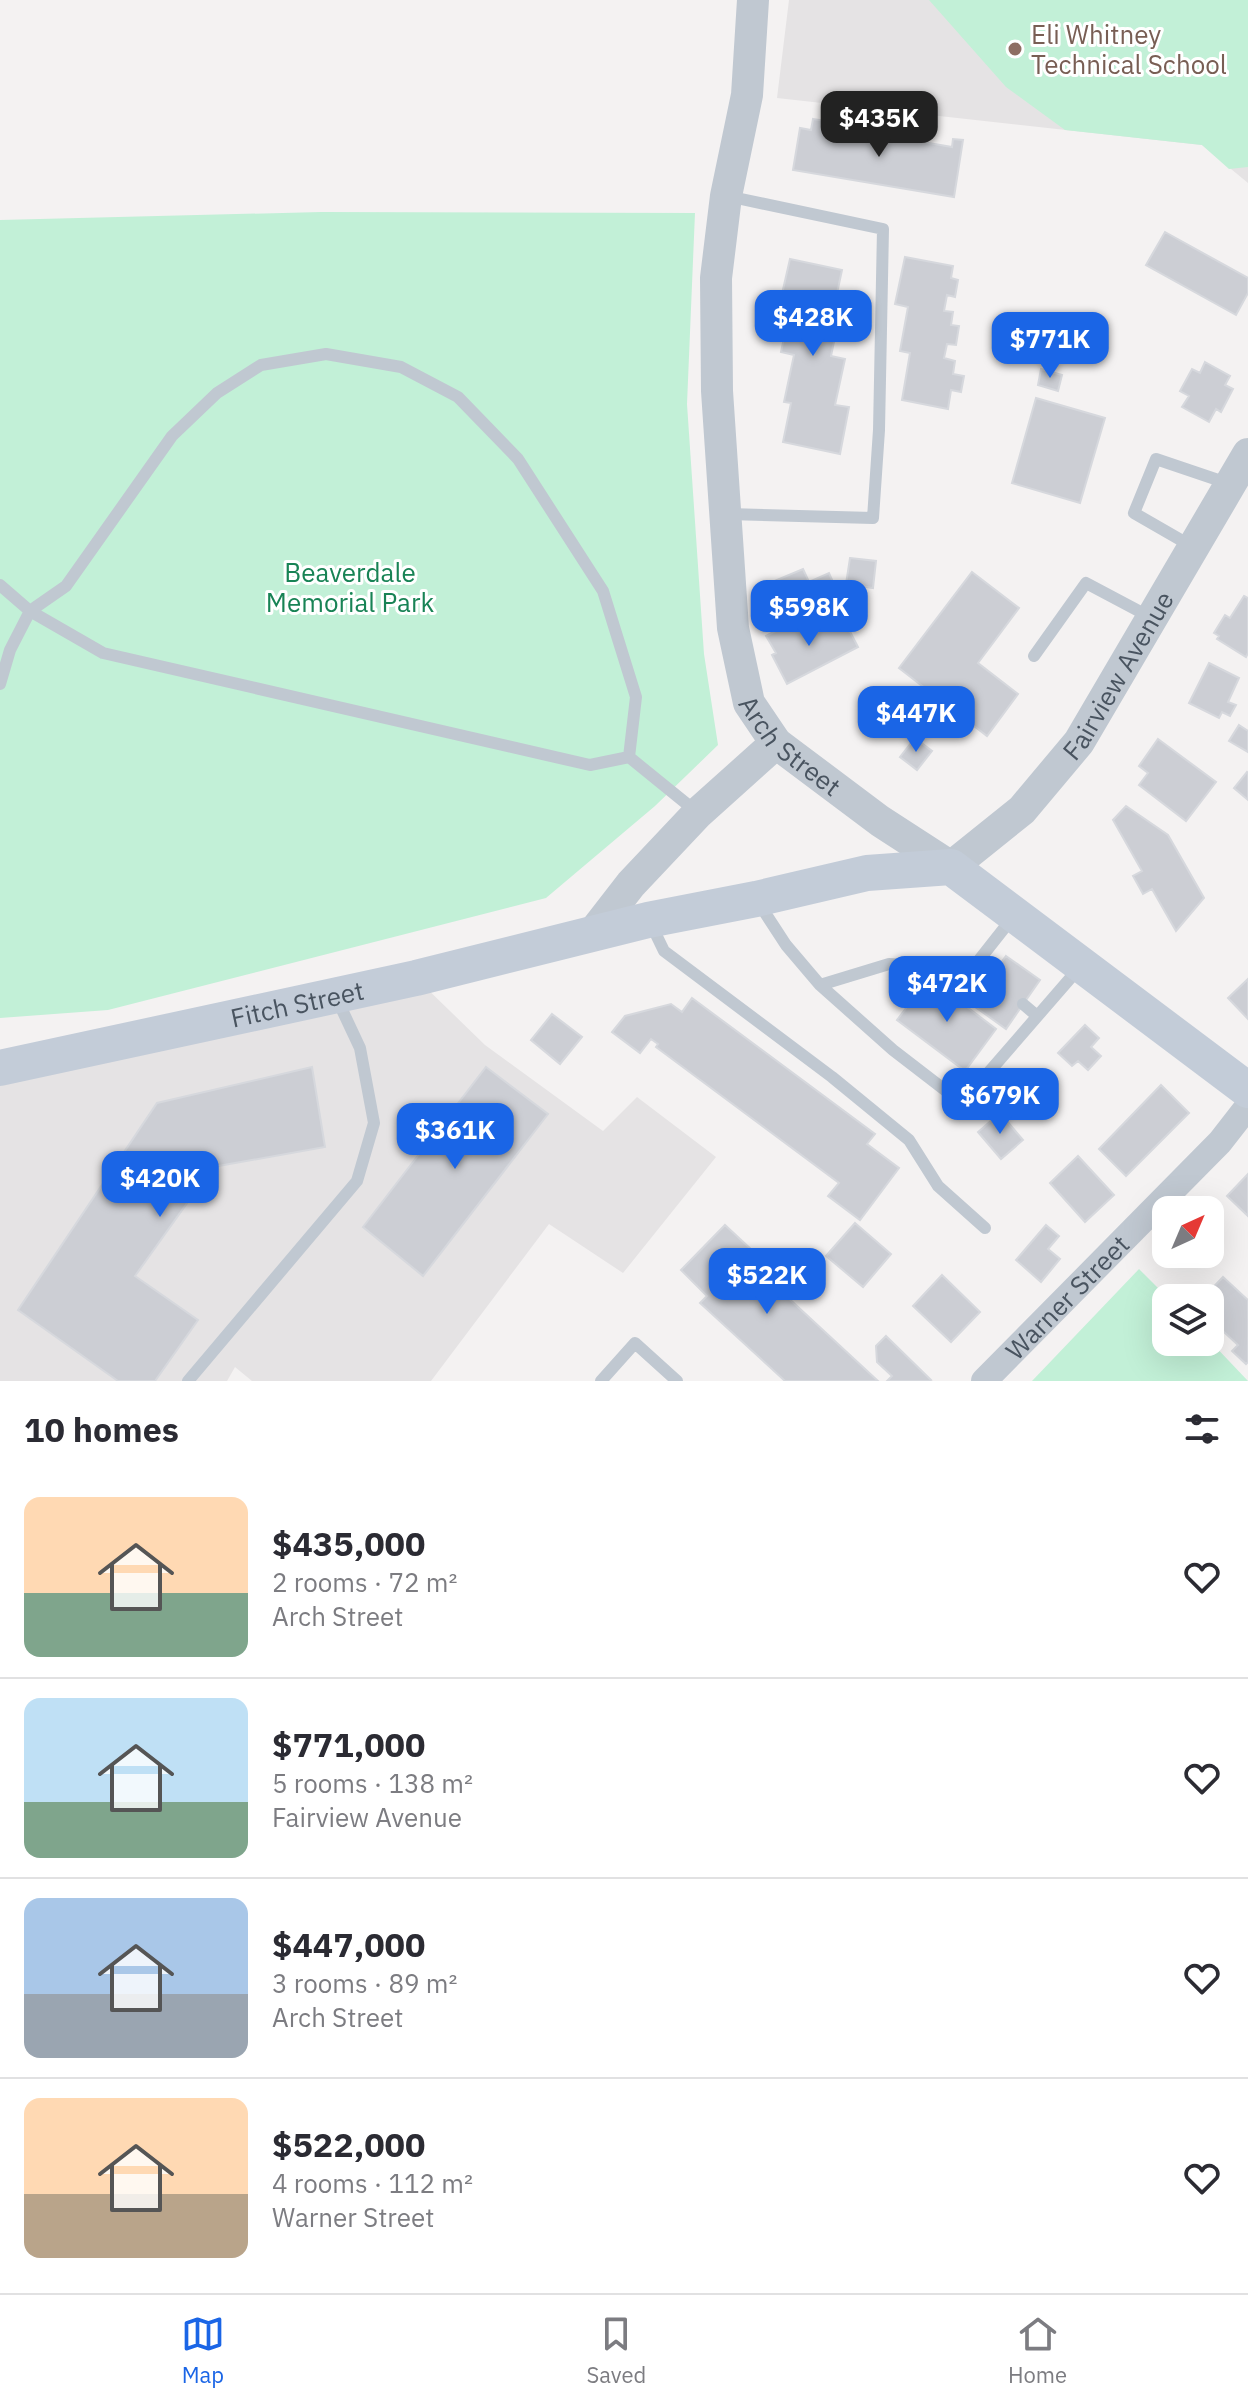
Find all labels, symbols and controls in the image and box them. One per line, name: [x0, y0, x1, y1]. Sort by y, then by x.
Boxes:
place label: Eli Whitney Technical School: [1031, 17, 1227, 81]
marker: Eli Whitney Technical School: [1006, 40, 1024, 58]
pin: $435K: [823, 91, 935, 159]
text: $435K: [839, 100, 919, 134]
pin: $428K: [757, 290, 869, 358]
text: $428K: [773, 299, 853, 333]
pin: $771K: [994, 312, 1106, 380]
text: $771K: [1010, 321, 1090, 355]
park label: Beaverdale Memorial Park: [266, 555, 434, 619]
pin: $598K: [753, 580, 865, 648]
street label: Fairview Avenue: [1054, 585, 1181, 767]
text: $598K: [769, 589, 849, 623]
pin: $447K: [860, 686, 972, 754]
street label: Arch Street: [732, 689, 848, 803]
text: $447K: [876, 695, 956, 729]
pin: $472K: [891, 956, 1003, 1024]
text: $472K: [907, 965, 987, 999]
street label: Fitch Street: [227, 973, 367, 1035]
pin: $679K: [944, 1068, 1056, 1136]
text: $679K: [960, 1077, 1040, 1111]
pin: $361K: [399, 1103, 511, 1171]
text: $361K: [415, 1112, 495, 1146]
pin: $420K: [104, 1151, 216, 1219]
text: $420K: [120, 1160, 200, 1194]
north arrow: [1152, 1196, 1224, 1268]
map controls: [1152, 1196, 1224, 1356]
street label: Warner Street: [998, 1227, 1136, 1367]
pin: $522K: [711, 1248, 823, 1316]
text: $522K: [727, 1257, 807, 1291]
button: layers: [1152, 1284, 1224, 1356]
text: 10 homes: [24, 1407, 179, 1451]
icon: filters: [1180, 1407, 1224, 1451]
text: $435,000: [272, 1521, 425, 1565]
icon: home: [88, 1529, 184, 1625]
icon: heart: [1180, 1555, 1224, 1599]
text: 2 rooms · 72 m²: [272, 1565, 457, 1599]
text: Arch Street: [272, 1599, 403, 1633]
text: $771,000: [272, 1722, 425, 1766]
icon: home: [88, 1730, 184, 1826]
icon: heart: [1180, 1756, 1224, 1800]
text: 5 rooms · 138 m²: [272, 1766, 473, 1800]
text: Fairview Avenue: [272, 1800, 462, 1834]
text: $447,000: [272, 1922, 425, 1966]
icon: home: [88, 1930, 184, 2026]
icon: heart: [1180, 1956, 1224, 2000]
text: 3 rooms · 89 m²: [272, 1966, 457, 2000]
text: Arch Street: [272, 2000, 403, 2034]
text: $522,000: [272, 2122, 425, 2166]
icon: home: [88, 2130, 184, 2226]
icon: heart: [1180, 2156, 1224, 2200]
text: 4 rooms · 112 m²: [272, 2166, 473, 2200]
text: Warner Street: [272, 2200, 434, 2234]
tab: Map: [181, 2312, 225, 2389]
tab: Saved: [586, 2312, 646, 2389]
tab: Home: [1008, 2312, 1067, 2389]

